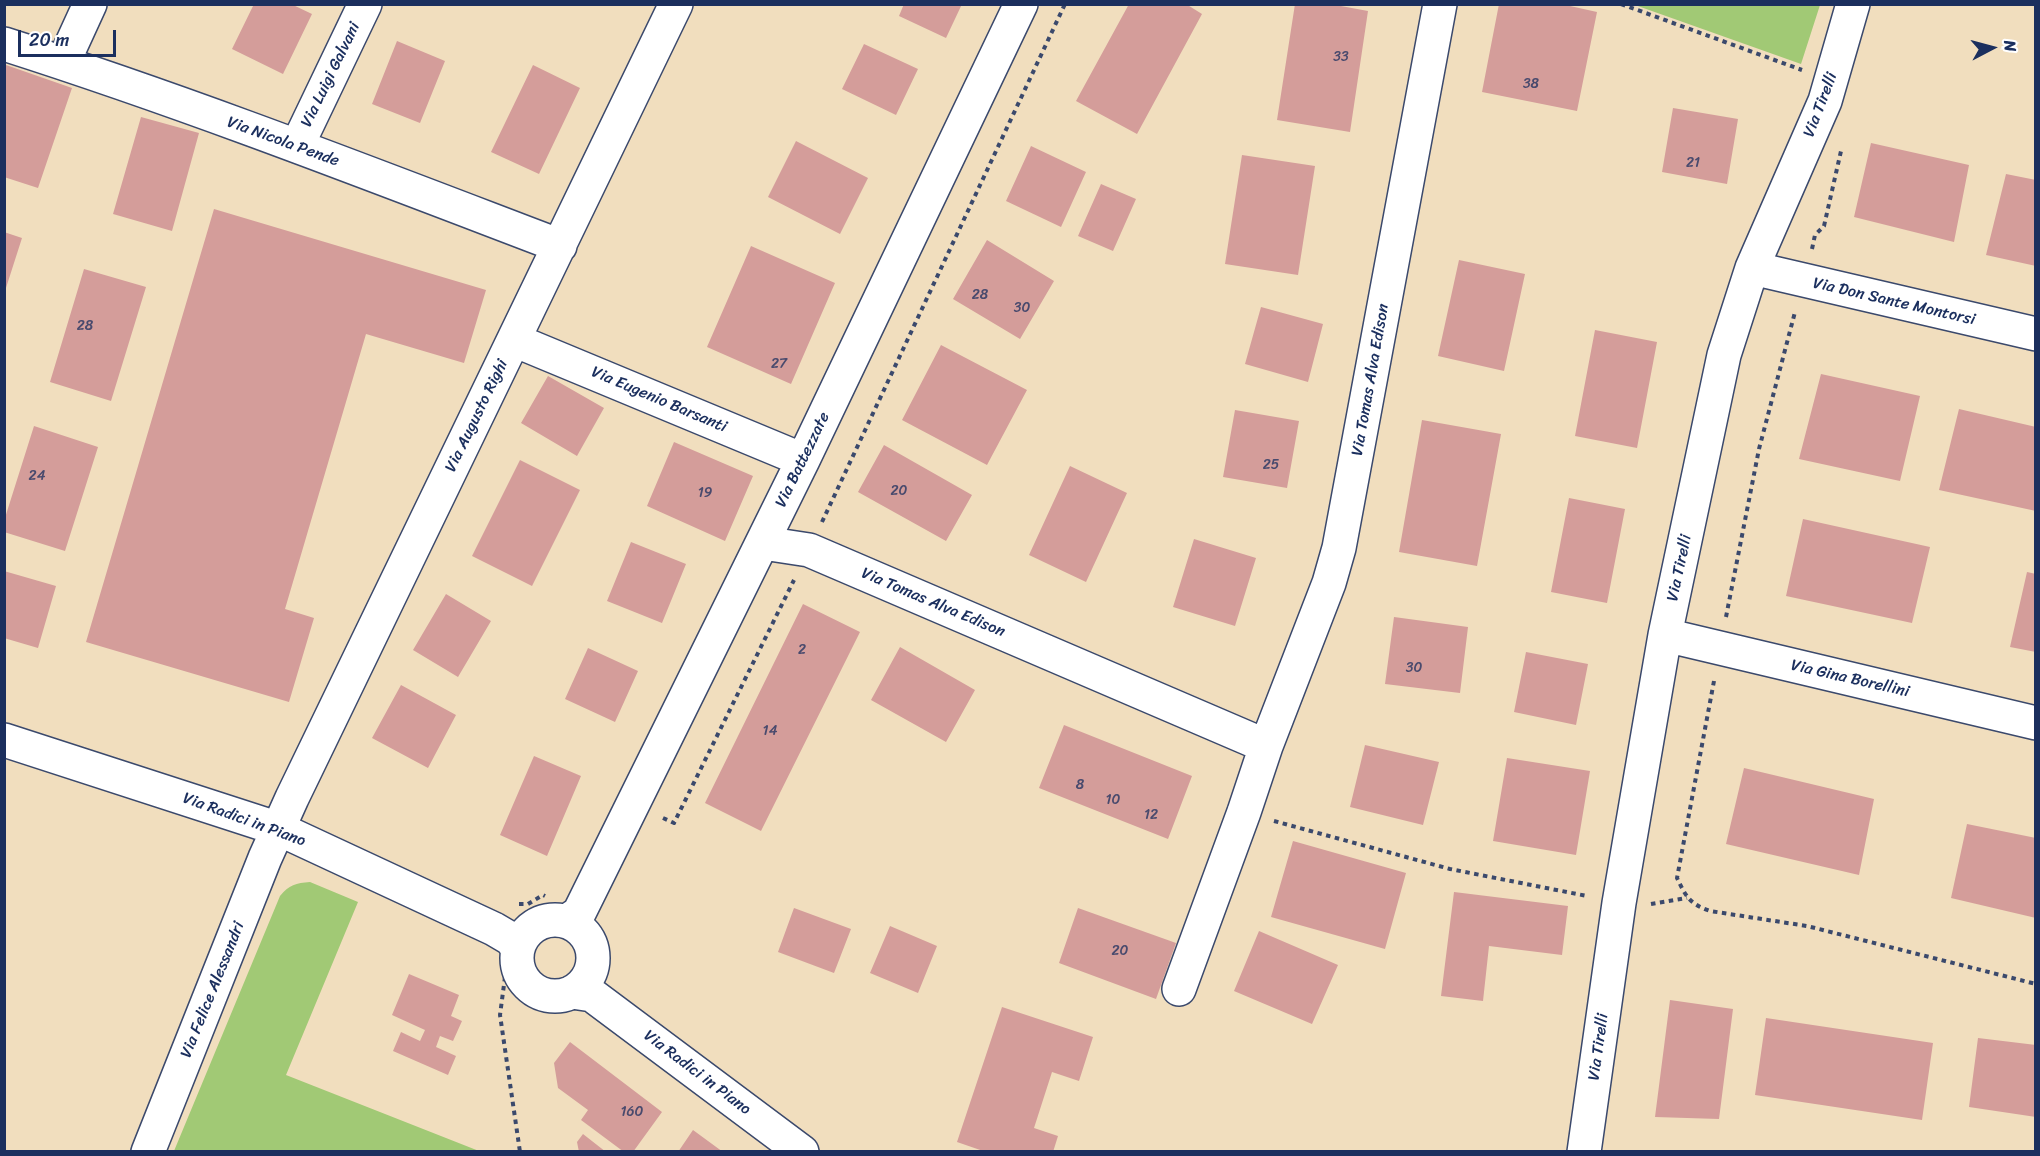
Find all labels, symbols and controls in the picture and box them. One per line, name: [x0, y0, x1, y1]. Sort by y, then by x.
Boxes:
scale bar: [21, 18, 118, 56]
north arrow: [1962, 18, 2022, 78]
street label: Via Luigi Galvani: [297, 19, 365, 131]
text: 20 m: [29, 24, 69, 56]
text: N: [1995, 39, 2025, 53]
house number: 33: [1333, 49, 1349, 65]
street label: Via Tirelli: [1800, 70, 1842, 140]
house number: 38: [1523, 76, 1539, 92]
street label: Via Nicola Pende: [224, 113, 342, 171]
house number: 21: [1686, 155, 1700, 171]
street label: Via Don Sante Montorsi: [1811, 274, 1977, 330]
house number: 28: [972, 287, 988, 303]
house number: 30: [1014, 300, 1030, 316]
street label: Via Tomas Alva Edison: [1348, 302, 1394, 458]
house number: 28: [77, 318, 93, 334]
house number: 27: [771, 356, 787, 372]
street label: Via Augusto Righi: [441, 357, 513, 475]
street label: Via Eugenio Barsanti: [588, 363, 730, 437]
street label: Via Battezzate: [772, 409, 834, 511]
house number: 25: [1263, 457, 1279, 473]
house number: 24: [29, 468, 45, 484]
house number: 20: [891, 483, 907, 499]
house number: 19: [698, 485, 712, 501]
street label: Via Tirelli: [1664, 533, 1696, 603]
street label: Via Tomas Alva Edison: [858, 564, 1008, 642]
house number: 2: [798, 642, 806, 658]
street label: Via Gina Borellini: [1789, 656, 1911, 702]
house number: 30: [1406, 660, 1422, 676]
house number: 14: [763, 723, 777, 739]
house number: 8: [1076, 777, 1084, 793]
street label: Via Radici in Piano: [180, 789, 308, 851]
house number: 10: [1106, 792, 1120, 808]
house number: 12: [1144, 807, 1158, 823]
street label: Via Felice Alessandri: [177, 919, 249, 1061]
house number: 20: [1112, 943, 1128, 959]
street label: Via Tirelli: [1585, 1012, 1613, 1082]
street label: Via Radici in Piano: [640, 1026, 754, 1120]
house number: 160: [621, 1104, 643, 1120]

